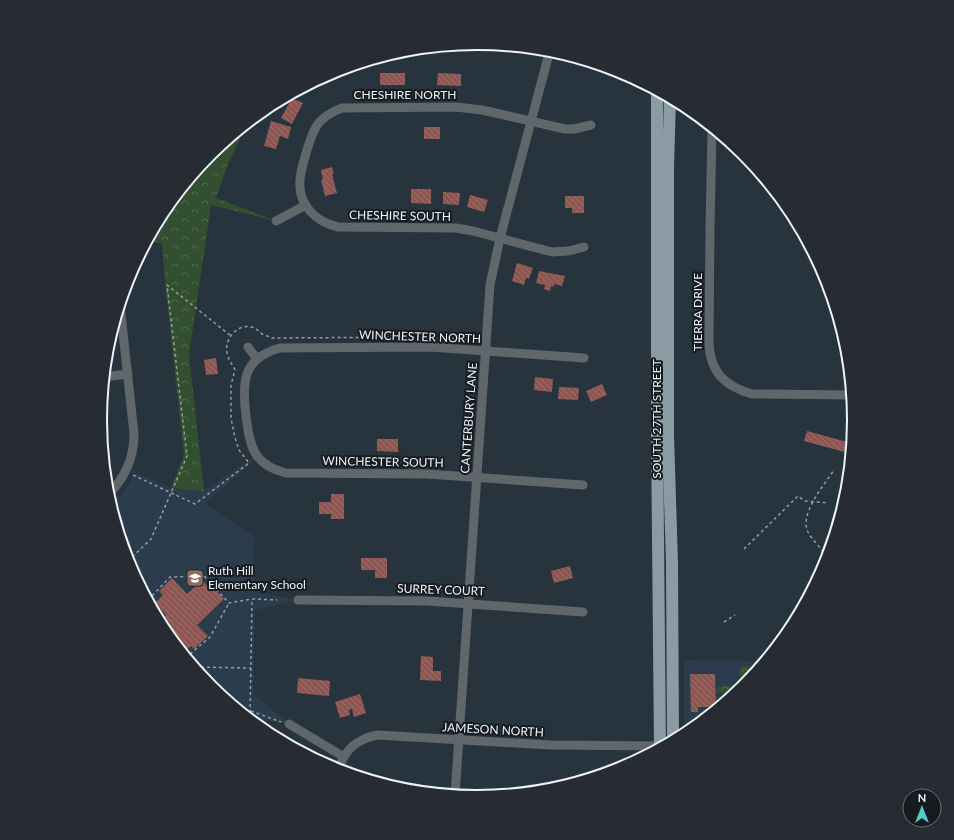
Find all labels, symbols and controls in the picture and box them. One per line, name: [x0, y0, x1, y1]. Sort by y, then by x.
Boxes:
street label: CHESHIRE NORTH: [354, 87, 456, 102]
street label: CHESHIRE SOUTH: [349, 207, 451, 224]
street label: TIERRA DRIVE: [690, 273, 705, 351]
street label: WINCHESTER NORTH: [359, 327, 481, 346]
street label: SOUTH 27TH STREET: [649, 359, 664, 479]
street label: CANTERBURY LANE: [457, 362, 480, 474]
street label: WINCHESTER SOUTH: [322, 453, 444, 470]
place label: Ruth Hill Elementary School: [208, 563, 306, 592]
school or university icon: Ruth Hill Elementary School: [185, 568, 205, 588]
street label: SURREY COURT: [397, 580, 485, 599]
street label: JAMESON NORTH: [442, 719, 544, 740]
north arrow: [902, 788, 942, 828]
text: N: [918, 791, 926, 804]

